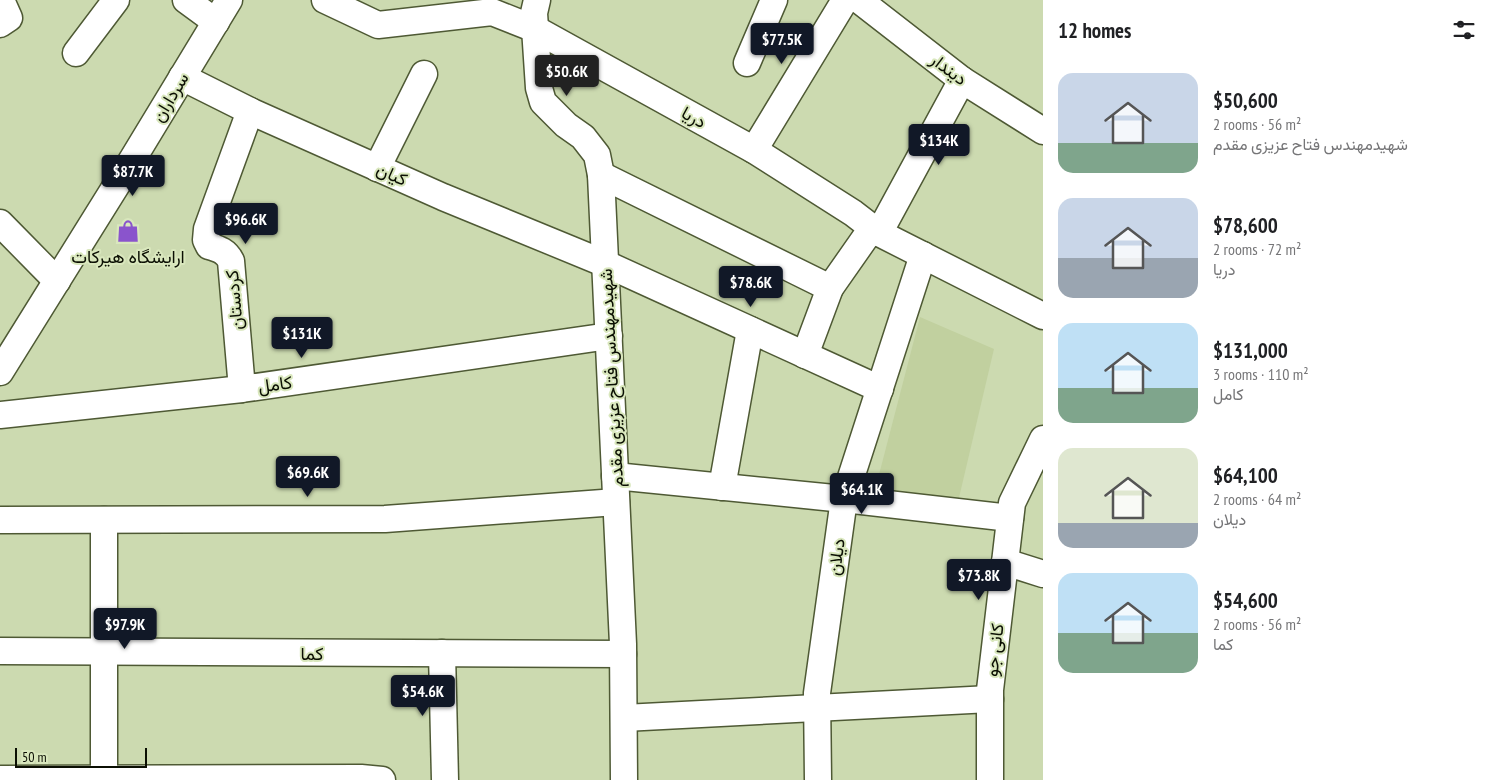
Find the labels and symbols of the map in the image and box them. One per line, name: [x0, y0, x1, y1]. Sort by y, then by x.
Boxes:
pin: $77.5K: [741, 22, 823, 65]
street label: دیندار: [925, 47, 972, 90]
pin: $50.6K: [526, 54, 608, 97]
street label: سرداران: [146, 68, 194, 126]
street label: دریا: [677, 101, 711, 133]
pin: $134K: [904, 124, 974, 166]
pin: $87.7K: [92, 154, 174, 197]
street label: کیان: [373, 157, 411, 191]
pin: $96.6K: [205, 202, 287, 245]
shop icon: ارایشگاە هیرکات: [115, 218, 141, 244]
place label: ارایشگاە هیرکات: [71, 245, 185, 268]
pin: $78.6K: [710, 266, 792, 308]
street label: شهیدمهندس فتاح عزیزی مقدم: [594, 268, 629, 488]
street label: کردستان: [220, 269, 248, 331]
pin: $131K: [267, 316, 337, 359]
street label: کامل: [256, 370, 294, 398]
pin: $69.6K: [267, 456, 349, 498]
pin: $64.1K: [821, 472, 903, 515]
street label: دیلان: [822, 537, 850, 577]
pin: $73.8K: [938, 558, 1020, 601]
pin: $97.9K: [84, 608, 166, 650]
street label: کانی جو: [979, 622, 1009, 678]
street label: کما: [300, 642, 324, 665]
pin: $54.6K: [382, 674, 464, 717]
scale bar: [15, 745, 148, 768]

